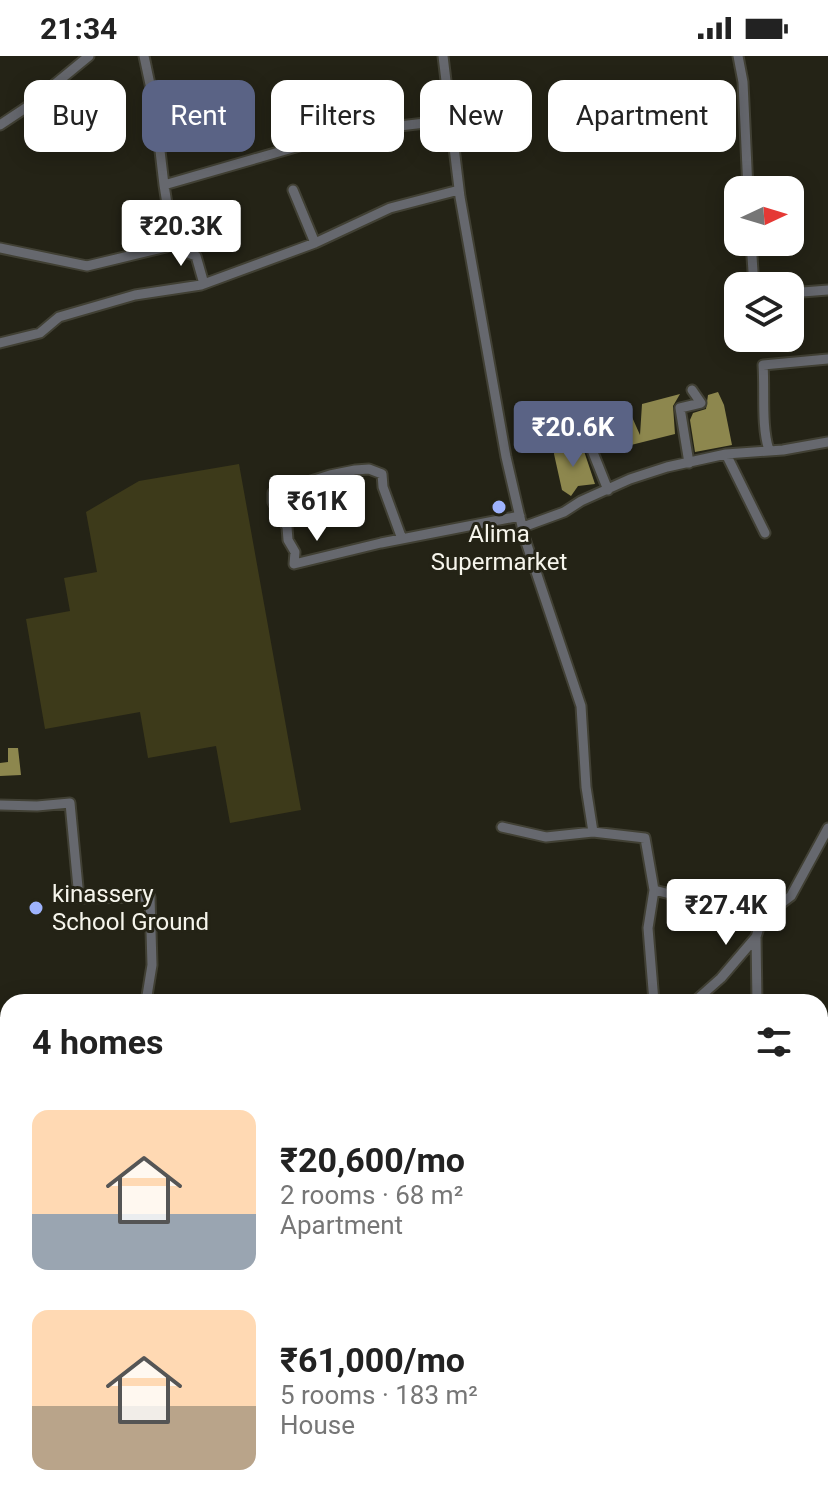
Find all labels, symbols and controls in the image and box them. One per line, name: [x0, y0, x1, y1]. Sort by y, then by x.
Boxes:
text: 21:34: [40, 11, 117, 46]
chip: Buy: [24, 80, 126, 152]
chip: Rent: [142, 80, 255, 152]
chip: Filters: [271, 80, 404, 152]
chip: New: [420, 80, 532, 152]
chip: Apartment: [548, 80, 736, 152]
north arrow: [724, 176, 804, 256]
map controls: [724, 176, 804, 352]
pin: ₹20.3K: [116, 200, 246, 268]
text: ₹20.3K: [140, 211, 222, 241]
button: layers: [724, 272, 804, 352]
pin: ₹20.6K: [508, 401, 638, 469]
text: ₹20.6K: [532, 412, 614, 442]
pin: ₹61K: [270, 475, 364, 543]
text: ₹61K: [287, 486, 347, 516]
marker: Alima Supermarket: [490, 498, 508, 516]
place label: Alima Supermarket: [431, 520, 567, 576]
pin: ₹27.4K: [661, 879, 791, 947]
place label: kinassery School Ground: [52, 880, 209, 936]
text: ₹27.4K: [685, 890, 767, 920]
marker: kinassery School Ground: [27, 899, 45, 917]
icon: filters: [752, 1020, 796, 1064]
text: 4 homes: [32, 1022, 163, 1062]
text: ₹20,600/mo: [280, 1140, 465, 1180]
icon: home: [96, 1142, 192, 1238]
text: 2 rooms · 68 m²: [280, 1180, 463, 1210]
text: Apartment: [280, 1210, 403, 1240]
text: ₹61,000/mo: [280, 1340, 465, 1380]
icon: home: [96, 1342, 192, 1438]
text: 5 rooms · 183 m²: [280, 1380, 478, 1410]
text: House: [280, 1410, 355, 1440]

